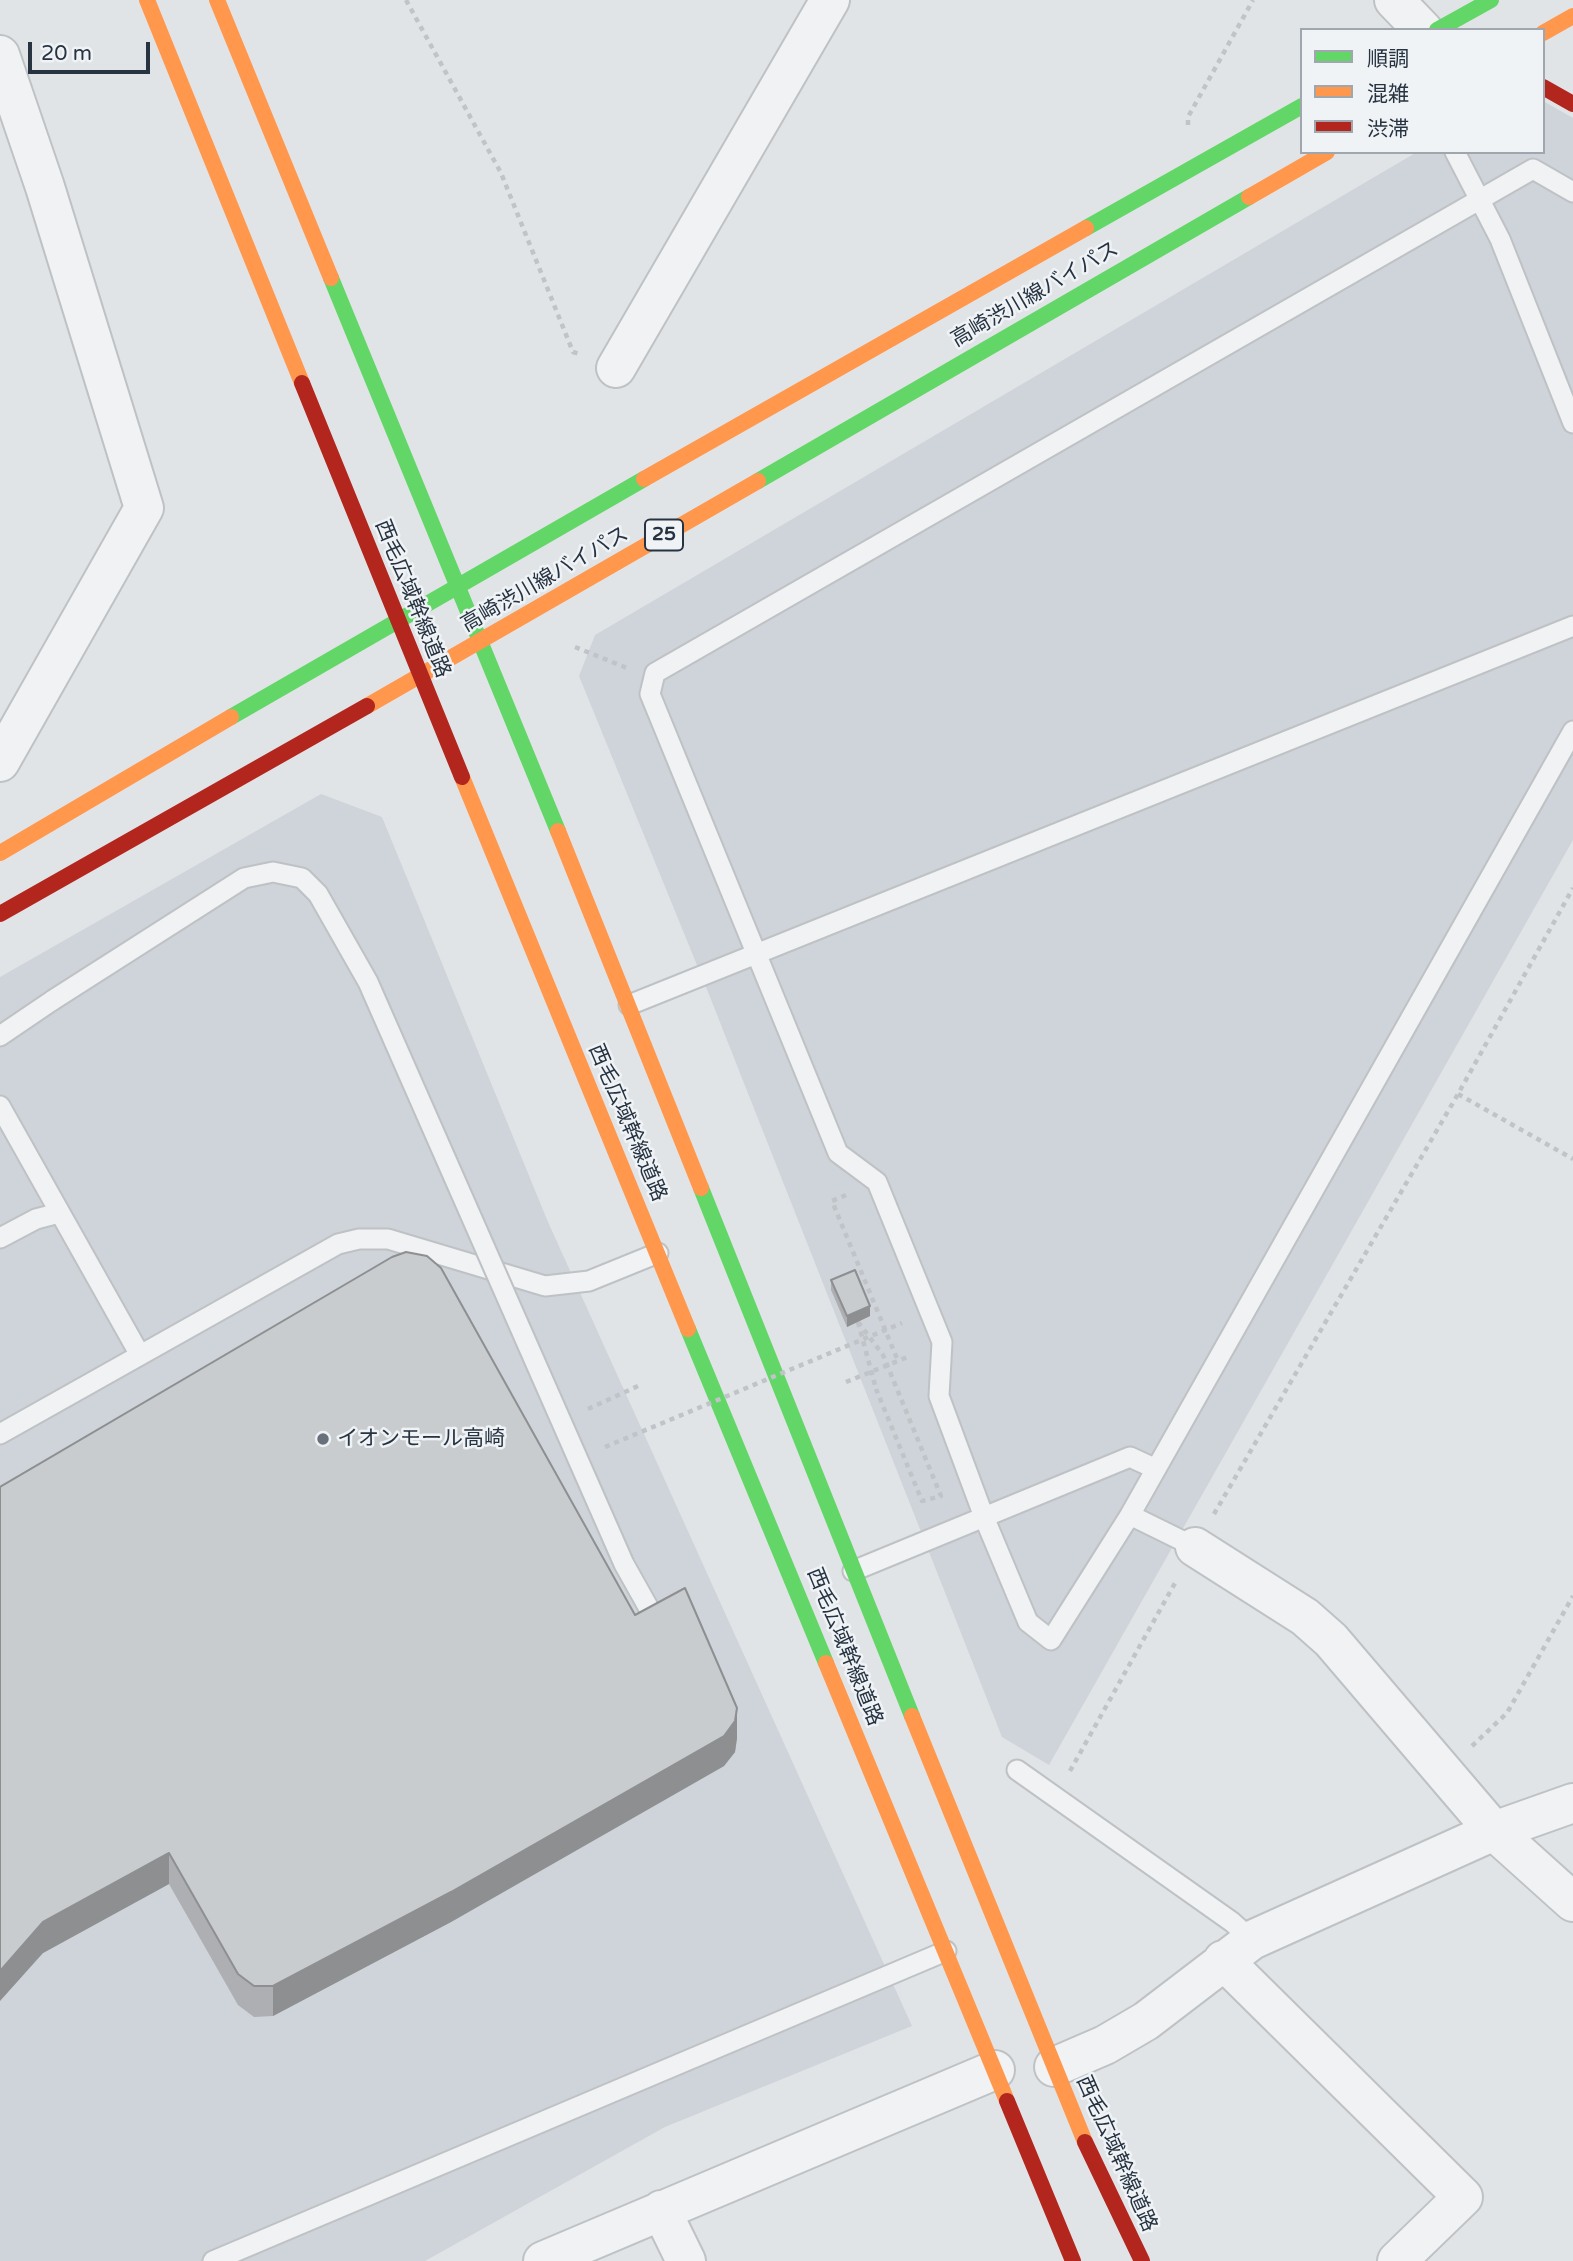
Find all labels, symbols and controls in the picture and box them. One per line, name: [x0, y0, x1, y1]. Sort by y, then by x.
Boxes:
scale bar: [32, 28, 154, 72]
legend: [1300, 28, 1545, 154]
text: 20 m: [41, 41, 92, 66]
text: 順調: [1367, 47, 1409, 72]
text: 混雑: [1367, 82, 1409, 107]
text: 渋滞: [1367, 117, 1409, 142]
street label: 高崎渋川線バイパス: [947, 237, 1123, 353]
street label: 西毛広域幹線道路: [369, 516, 455, 682]
road number: 25: [645, 520, 683, 550]
street label: 高崎渋川線バイパス: [457, 522, 633, 638]
street label: 西毛広域幹線道路: [583, 1041, 671, 1205]
place label: イオンモール高崎: [337, 1426, 505, 1452]
marker: イオンモール高崎: [315, 1431, 331, 1447]
street label: 西毛広域幹線道路: [801, 1564, 887, 1730]
street label: 西毛広域幹線道路: [1070, 2072, 1162, 2236]

